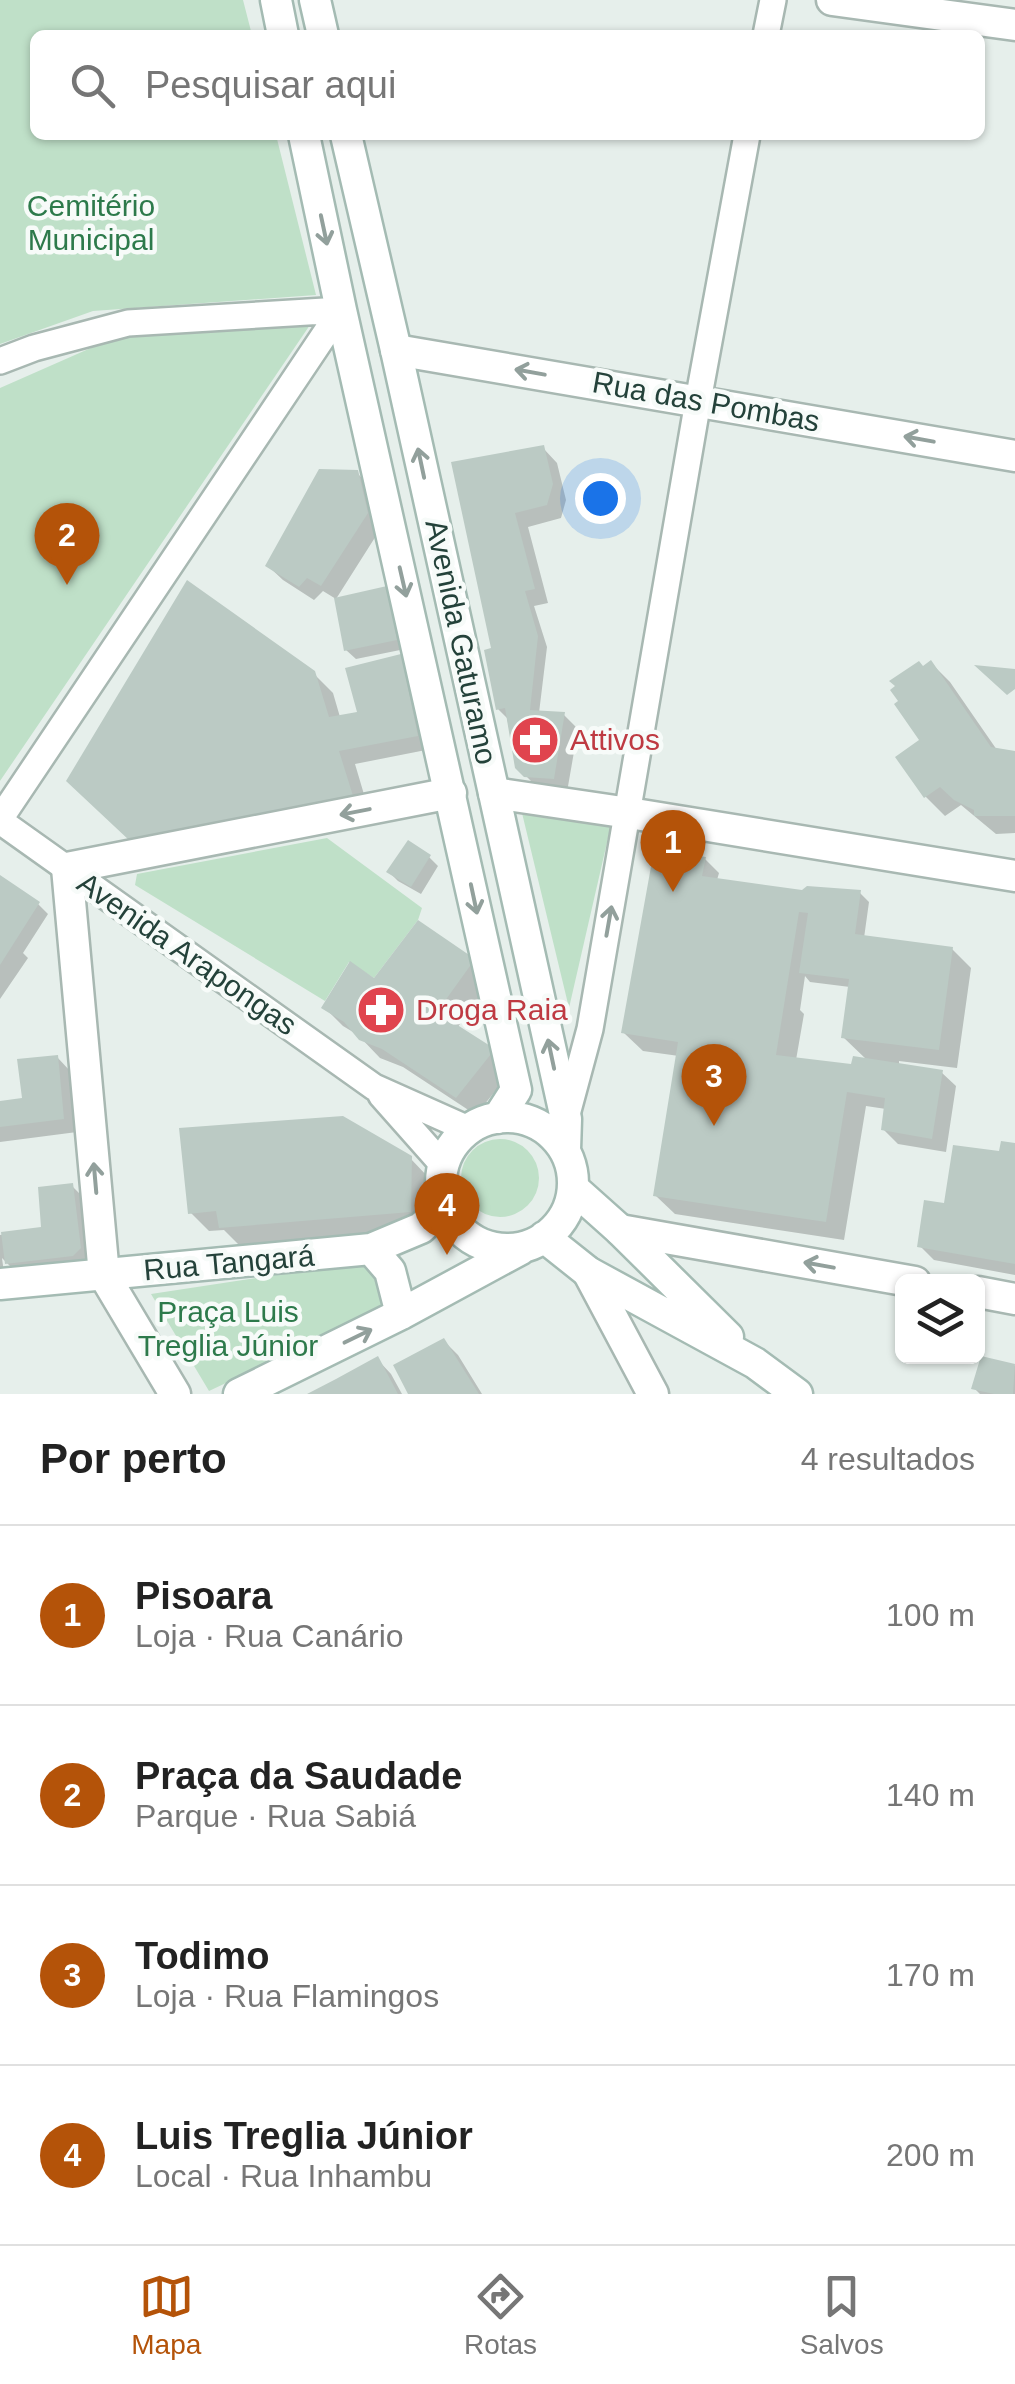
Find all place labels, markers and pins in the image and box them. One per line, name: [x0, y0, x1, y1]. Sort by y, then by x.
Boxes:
pin: 2: [34, 502, 100, 585]
pharmacy icon: Attivos: [509, 714, 561, 766]
place label: Attivos: [570, 723, 660, 756]
pin: 1: [640, 810, 706, 892]
pharmacy icon: Droga Raia: [355, 984, 407, 1036]
place label: Droga Raia: [416, 993, 568, 1026]
pin: 3: [682, 1044, 746, 1126]
pin: 4: [414, 1172, 480, 1255]

